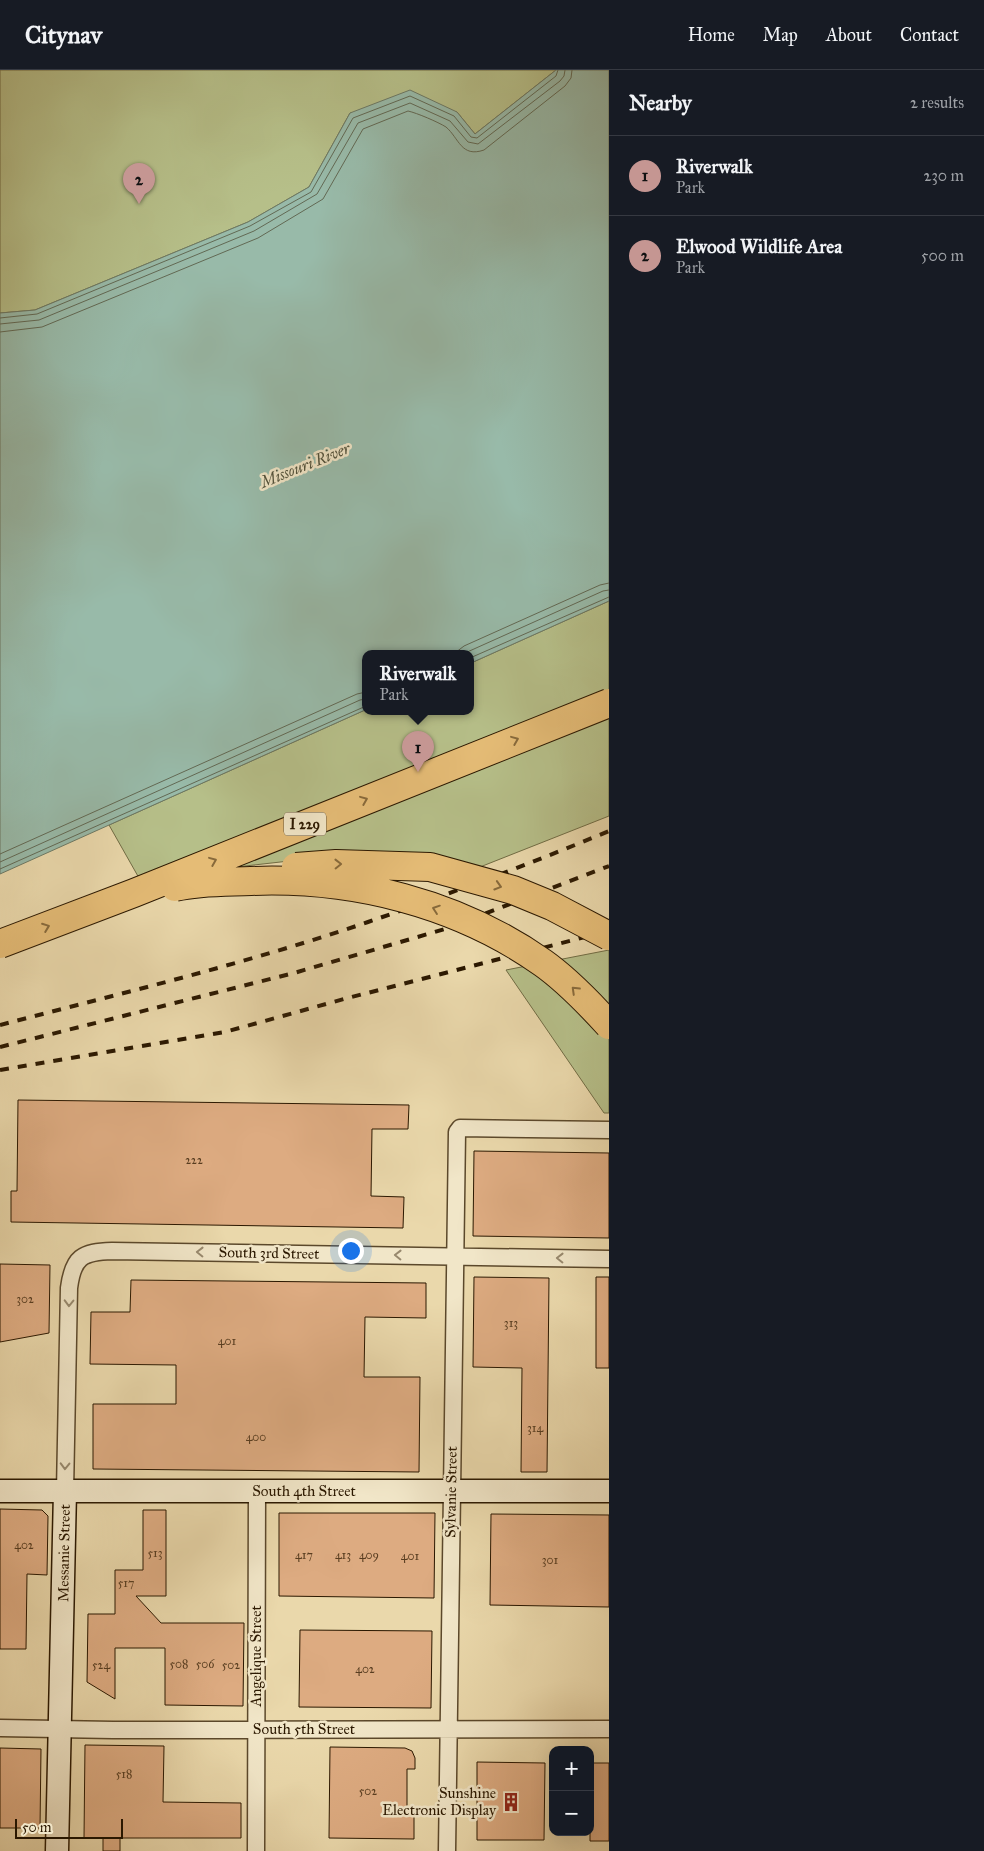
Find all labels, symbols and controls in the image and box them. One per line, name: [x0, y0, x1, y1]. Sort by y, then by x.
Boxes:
text: Citynav: [25, 20, 102, 50]
text: Home: [688, 24, 735, 46]
text: Map: [763, 24, 798, 46]
text: About: [826, 24, 872, 46]
text: Contact: [900, 24, 959, 46]
text: Nearby: [629, 90, 692, 116]
text: 2 results: [910, 93, 964, 112]
text: Riverwalk: [676, 155, 753, 178]
pin: 2: [123, 163, 155, 204]
text: 1: [642, 166, 648, 185]
text: 230 m: [924, 166, 964, 185]
text: Park: [676, 178, 705, 197]
text: Elwood Wildlife Area: [676, 235, 842, 258]
text: 2: [641, 246, 649, 265]
text: 500 m: [921, 246, 964, 265]
text: Park: [676, 258, 705, 277]
water label: Missouri River: [255, 438, 354, 492]
popup: [362, 650, 474, 715]
text: Riverwalk: [380, 662, 456, 685]
text: Park: [380, 685, 409, 704]
pin: 1: [402, 731, 434, 772]
one-way arrow: [510, 736, 518, 746]
one-way arrow: [359, 796, 368, 807]
road number: I 229: [284, 812, 326, 836]
one-way arrow: [208, 857, 217, 868]
one-way arrow: [334, 859, 342, 870]
one-way arrow: [493, 880, 502, 890]
one-way arrow: [432, 905, 440, 915]
one-way arrow: [41, 923, 49, 933]
one-way arrow: [572, 987, 581, 996]
house number: 222: [185, 1153, 203, 1167]
your location: [338, 1238, 364, 1264]
street label: South 3rd Street: [218, 1243, 320, 1263]
one-way arrow: [196, 1247, 204, 1257]
one-way arrow: [394, 1250, 402, 1260]
one-way arrow: [556, 1252, 564, 1263]
house number: 302: [16, 1292, 34, 1306]
one-way arrow: [64, 1300, 74, 1307]
house number: 313: [504, 1316, 518, 1330]
house number: 401: [218, 1334, 236, 1348]
house number: 314: [527, 1421, 543, 1435]
house number: 400: [246, 1430, 266, 1444]
street label: Sylvanie Street: [441, 1445, 461, 1538]
one-way arrow: [60, 1462, 70, 1470]
street label: South 4th Street: [252, 1482, 357, 1500]
street label: Messanie Street: [54, 1503, 74, 1602]
house number: 402: [14, 1538, 34, 1552]
house number: 513: [147, 1546, 163, 1560]
house number: 417: [295, 1548, 313, 1562]
house number: 413: [335, 1548, 351, 1562]
house number: 409: [359, 1548, 379, 1562]
house number: 401: [401, 1549, 419, 1563]
house number: 301: [542, 1553, 558, 1567]
house number: 517: [118, 1576, 134, 1590]
street label: Angelique Street: [247, 1605, 266, 1708]
house number: 508: [170, 1657, 188, 1671]
house number: 506: [196, 1657, 215, 1671]
house number: 524: [92, 1658, 110, 1672]
house number: 502: [222, 1658, 240, 1672]
house number: 402: [355, 1662, 375, 1676]
street label: South 5th Street: [253, 1720, 356, 1738]
map controls: [549, 1746, 594, 1836]
button: +: [549, 1746, 594, 1791]
house number: 518: [116, 1767, 132, 1781]
house number: 502: [359, 1784, 377, 1798]
place label: Sunshine Electronic Display: [382, 1784, 497, 1819]
building icon: Sunshine Electronic Display: [500, 1791, 522, 1813]
button: −: [549, 1791, 594, 1836]
scale bar: [15, 1816, 122, 1839]
text: 50 m: [22, 1819, 51, 1836]

